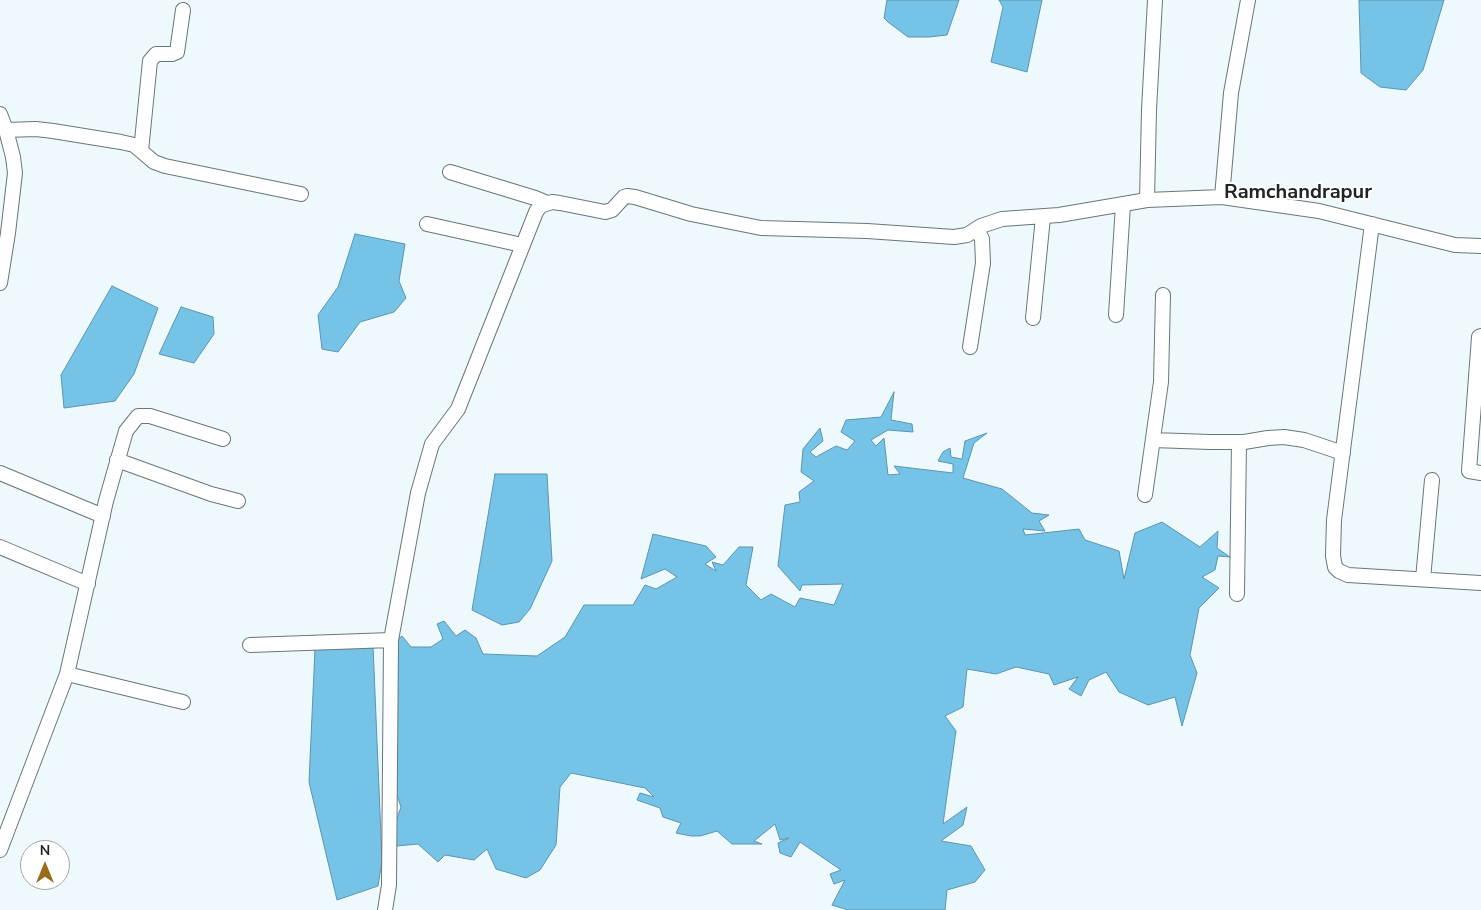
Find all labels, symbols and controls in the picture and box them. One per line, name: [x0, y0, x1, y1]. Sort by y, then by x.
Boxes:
district label: Ramchandrapur: [1224, 181, 1372, 205]
north arrow: [20, 840, 70, 890]
text: N: [40, 841, 50, 860]

